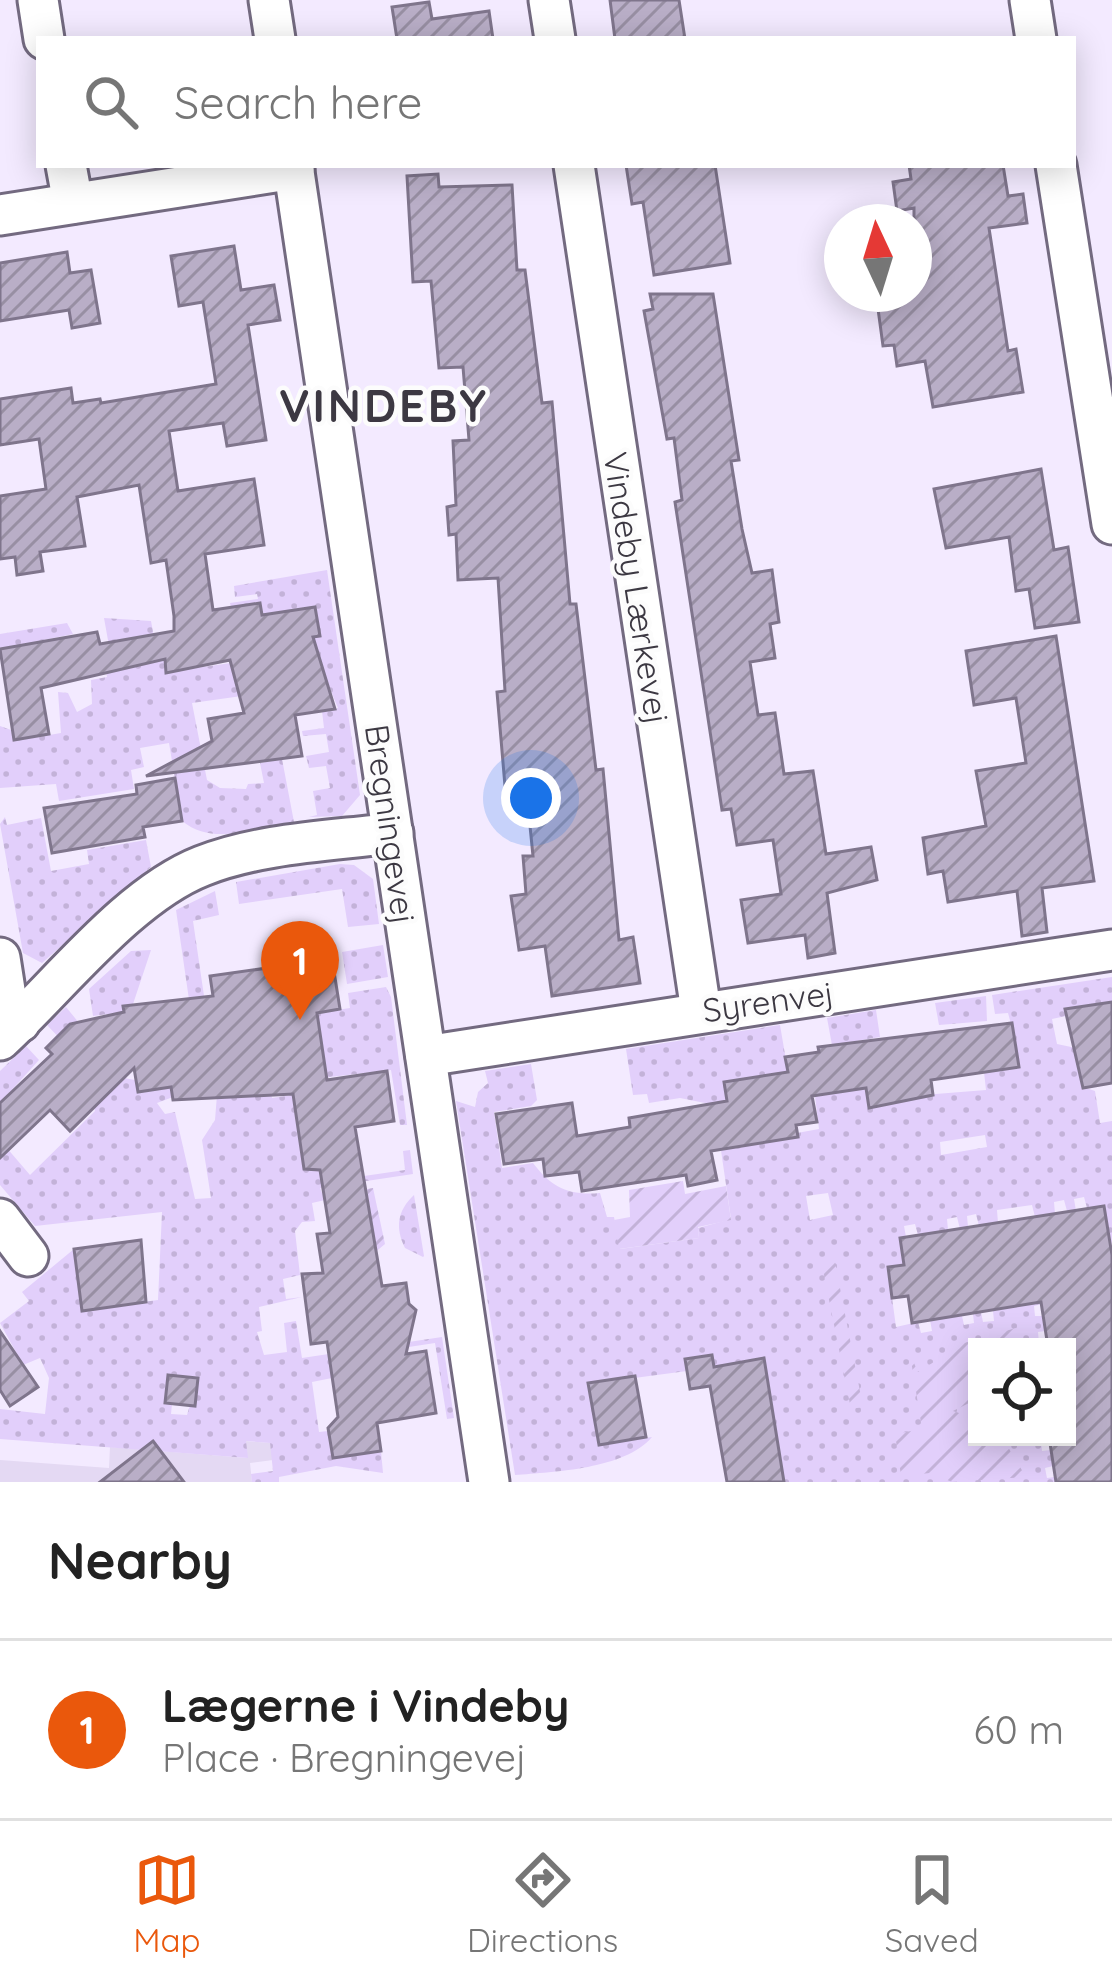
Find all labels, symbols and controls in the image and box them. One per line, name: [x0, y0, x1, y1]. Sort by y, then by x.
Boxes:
search box: [36, 36, 1076, 168]
icon: search: [78, 69, 144, 135]
text: Search here: [174, 74, 422, 130]
north arrow: [824, 204, 932, 312]
district label: VINDEBY: [279, 377, 489, 433]
street label: Vindeby Lærkevej: [595, 449, 679, 727]
street label: Bregningevej: [357, 722, 425, 926]
your location: [501, 768, 561, 828]
pin: 1: [261, 921, 339, 1020]
street label: Syrenvej: [700, 972, 836, 1030]
map controls: [968, 1338, 1076, 1446]
button: locate: [968, 1338, 1076, 1446]
text: Nearby: [48, 1528, 232, 1592]
text: Lægerne i Vindeby: [162, 1677, 569, 1733]
text: 1: [79, 1705, 95, 1754]
text: 60 m: [974, 1705, 1064, 1754]
text: Place · Bregningevej: [162, 1733, 527, 1782]
tab: Map: [133, 1847, 201, 1960]
tab: Directions: [467, 1847, 618, 1960]
tab: Saved: [885, 1847, 979, 1960]

